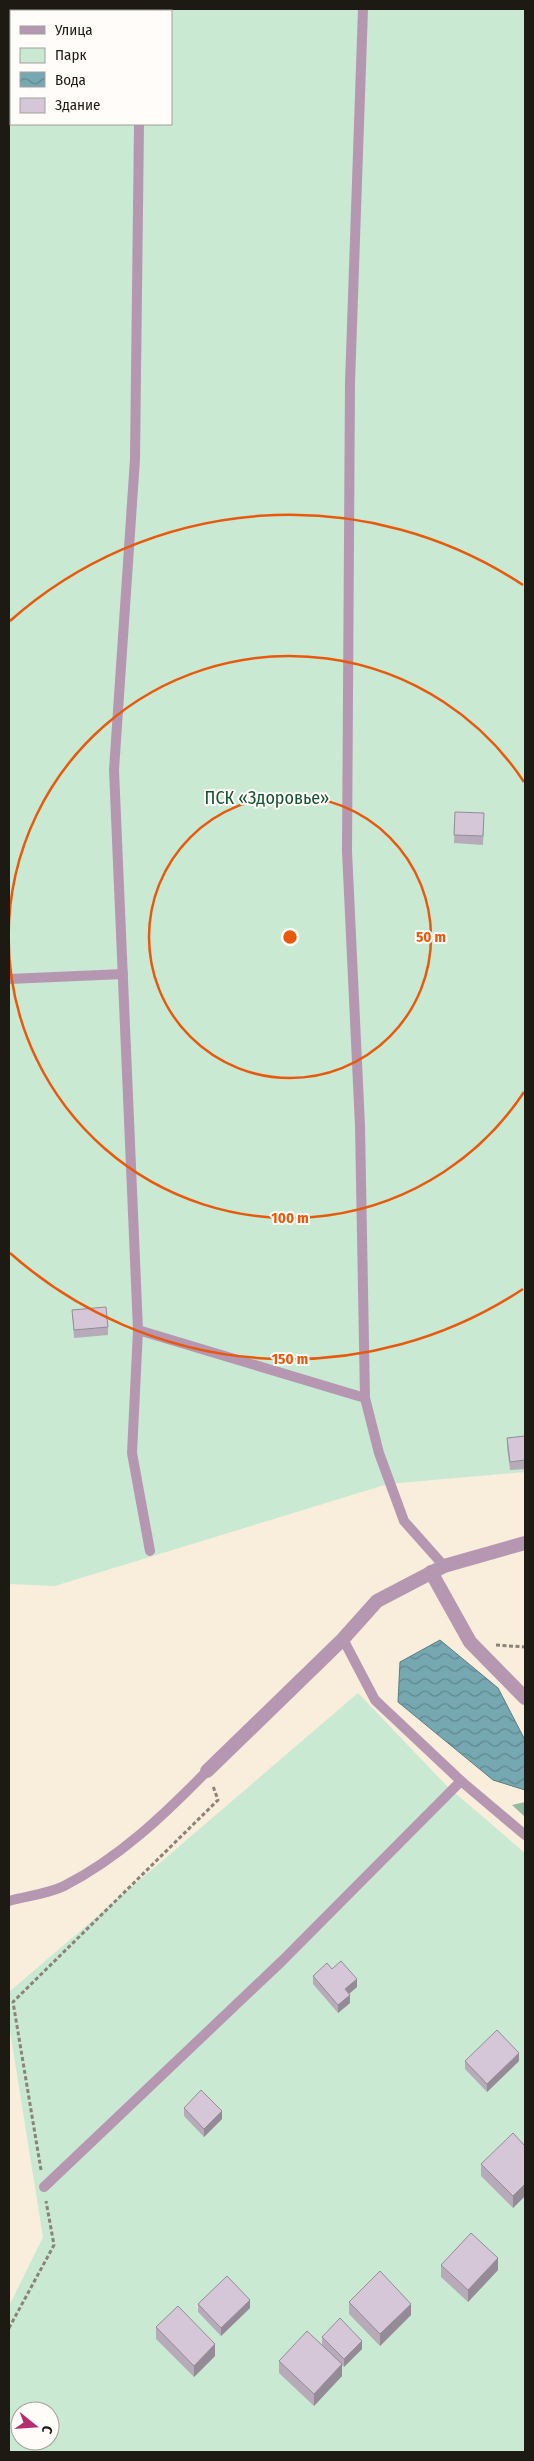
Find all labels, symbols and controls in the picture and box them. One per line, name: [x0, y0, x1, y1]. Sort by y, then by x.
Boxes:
legend: [10, 10, 172, 125]
text: Улица: [54, 21, 93, 39]
text: Парк: [55, 46, 86, 64]
text: Вода: [55, 71, 86, 89]
text: Здание: [55, 96, 101, 114]
park label: ПСК «Здоровье»: [205, 787, 329, 809]
centre of rings: [281, 928, 299, 946]
text: 50 m: [416, 928, 446, 946]
text: 100 m: [271, 1209, 309, 1227]
text: 150 m: [272, 1350, 308, 1368]
north arrow: [10, 2401, 60, 2451]
text: С: [38, 2424, 56, 2436]

